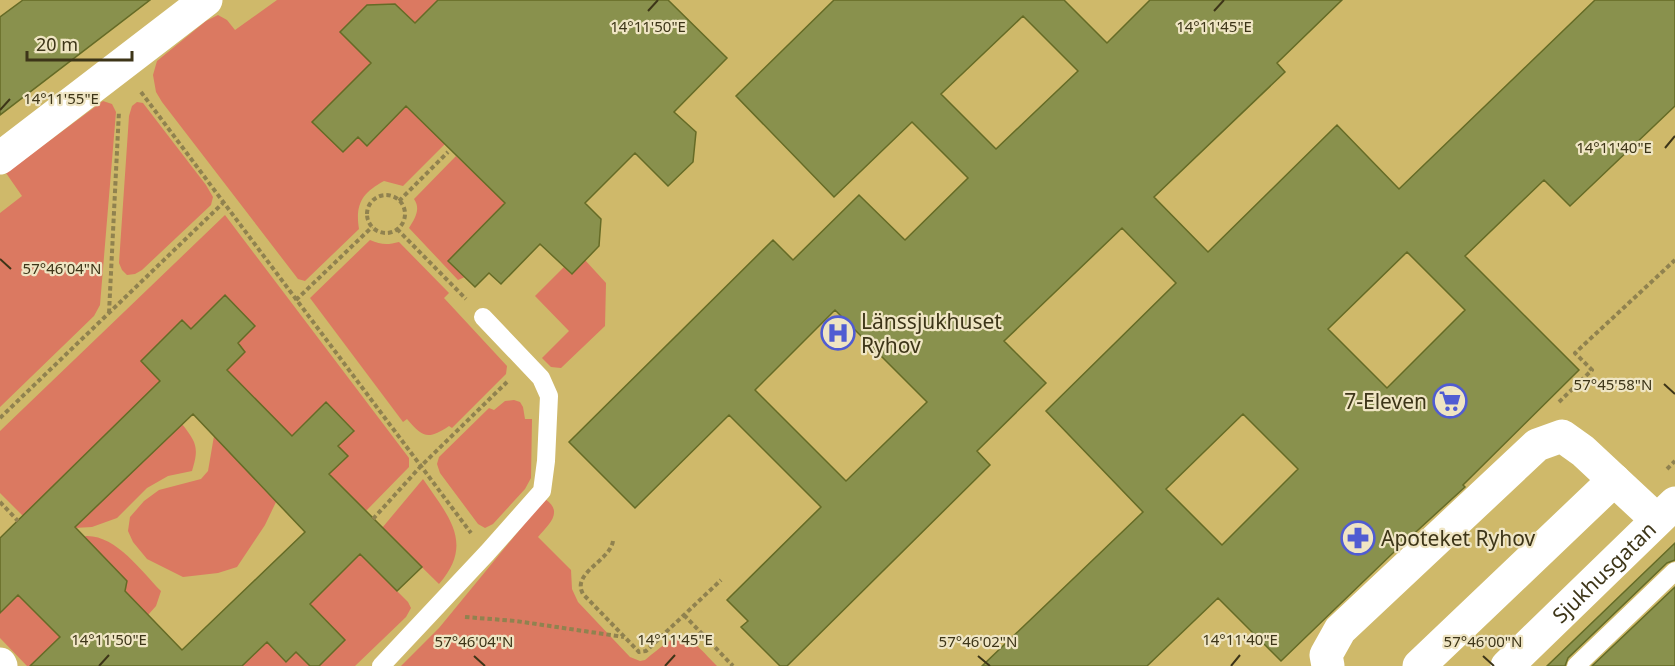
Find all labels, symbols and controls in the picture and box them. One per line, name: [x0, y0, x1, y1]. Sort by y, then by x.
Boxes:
text: 14°11'50"E: [610, 16, 686, 36]
text: 14°11'45"E: [1176, 16, 1252, 36]
scale bar: [27, 24, 132, 62]
text: 20 m: [36, 32, 78, 56]
text: 14°11'55"E: [23, 88, 99, 108]
text: 14°11'40"E: [1576, 137, 1652, 157]
text: 57°46'04"N: [23, 258, 101, 278]
place label: Länssjukhuset Ryhov: [861, 307, 1002, 359]
hospital icon: Länssjukhuset Ryhov: [820, 315, 856, 351]
text: 57°45'58"N: [1574, 374, 1652, 394]
supermarket icon: 7-Eleven: [1432, 383, 1468, 419]
place label: 7-Eleven: [1344, 387, 1427, 415]
street label: Sjukhusgatan: [1546, 515, 1662, 629]
pharmacy icon: Apoteket Ryhov: [1340, 520, 1376, 556]
place label: Apoteket Ryhov: [1381, 524, 1536, 552]
text: 14°11'50"E: [71, 629, 147, 649]
text: 14°11'45"E: [637, 629, 713, 649]
text: 14°11'40"E: [1202, 629, 1278, 649]
text: 57°46'04"N: [435, 631, 513, 651]
text: 57°46'02"N: [939, 631, 1017, 651]
text: 57°46'00"N: [1444, 631, 1522, 651]

